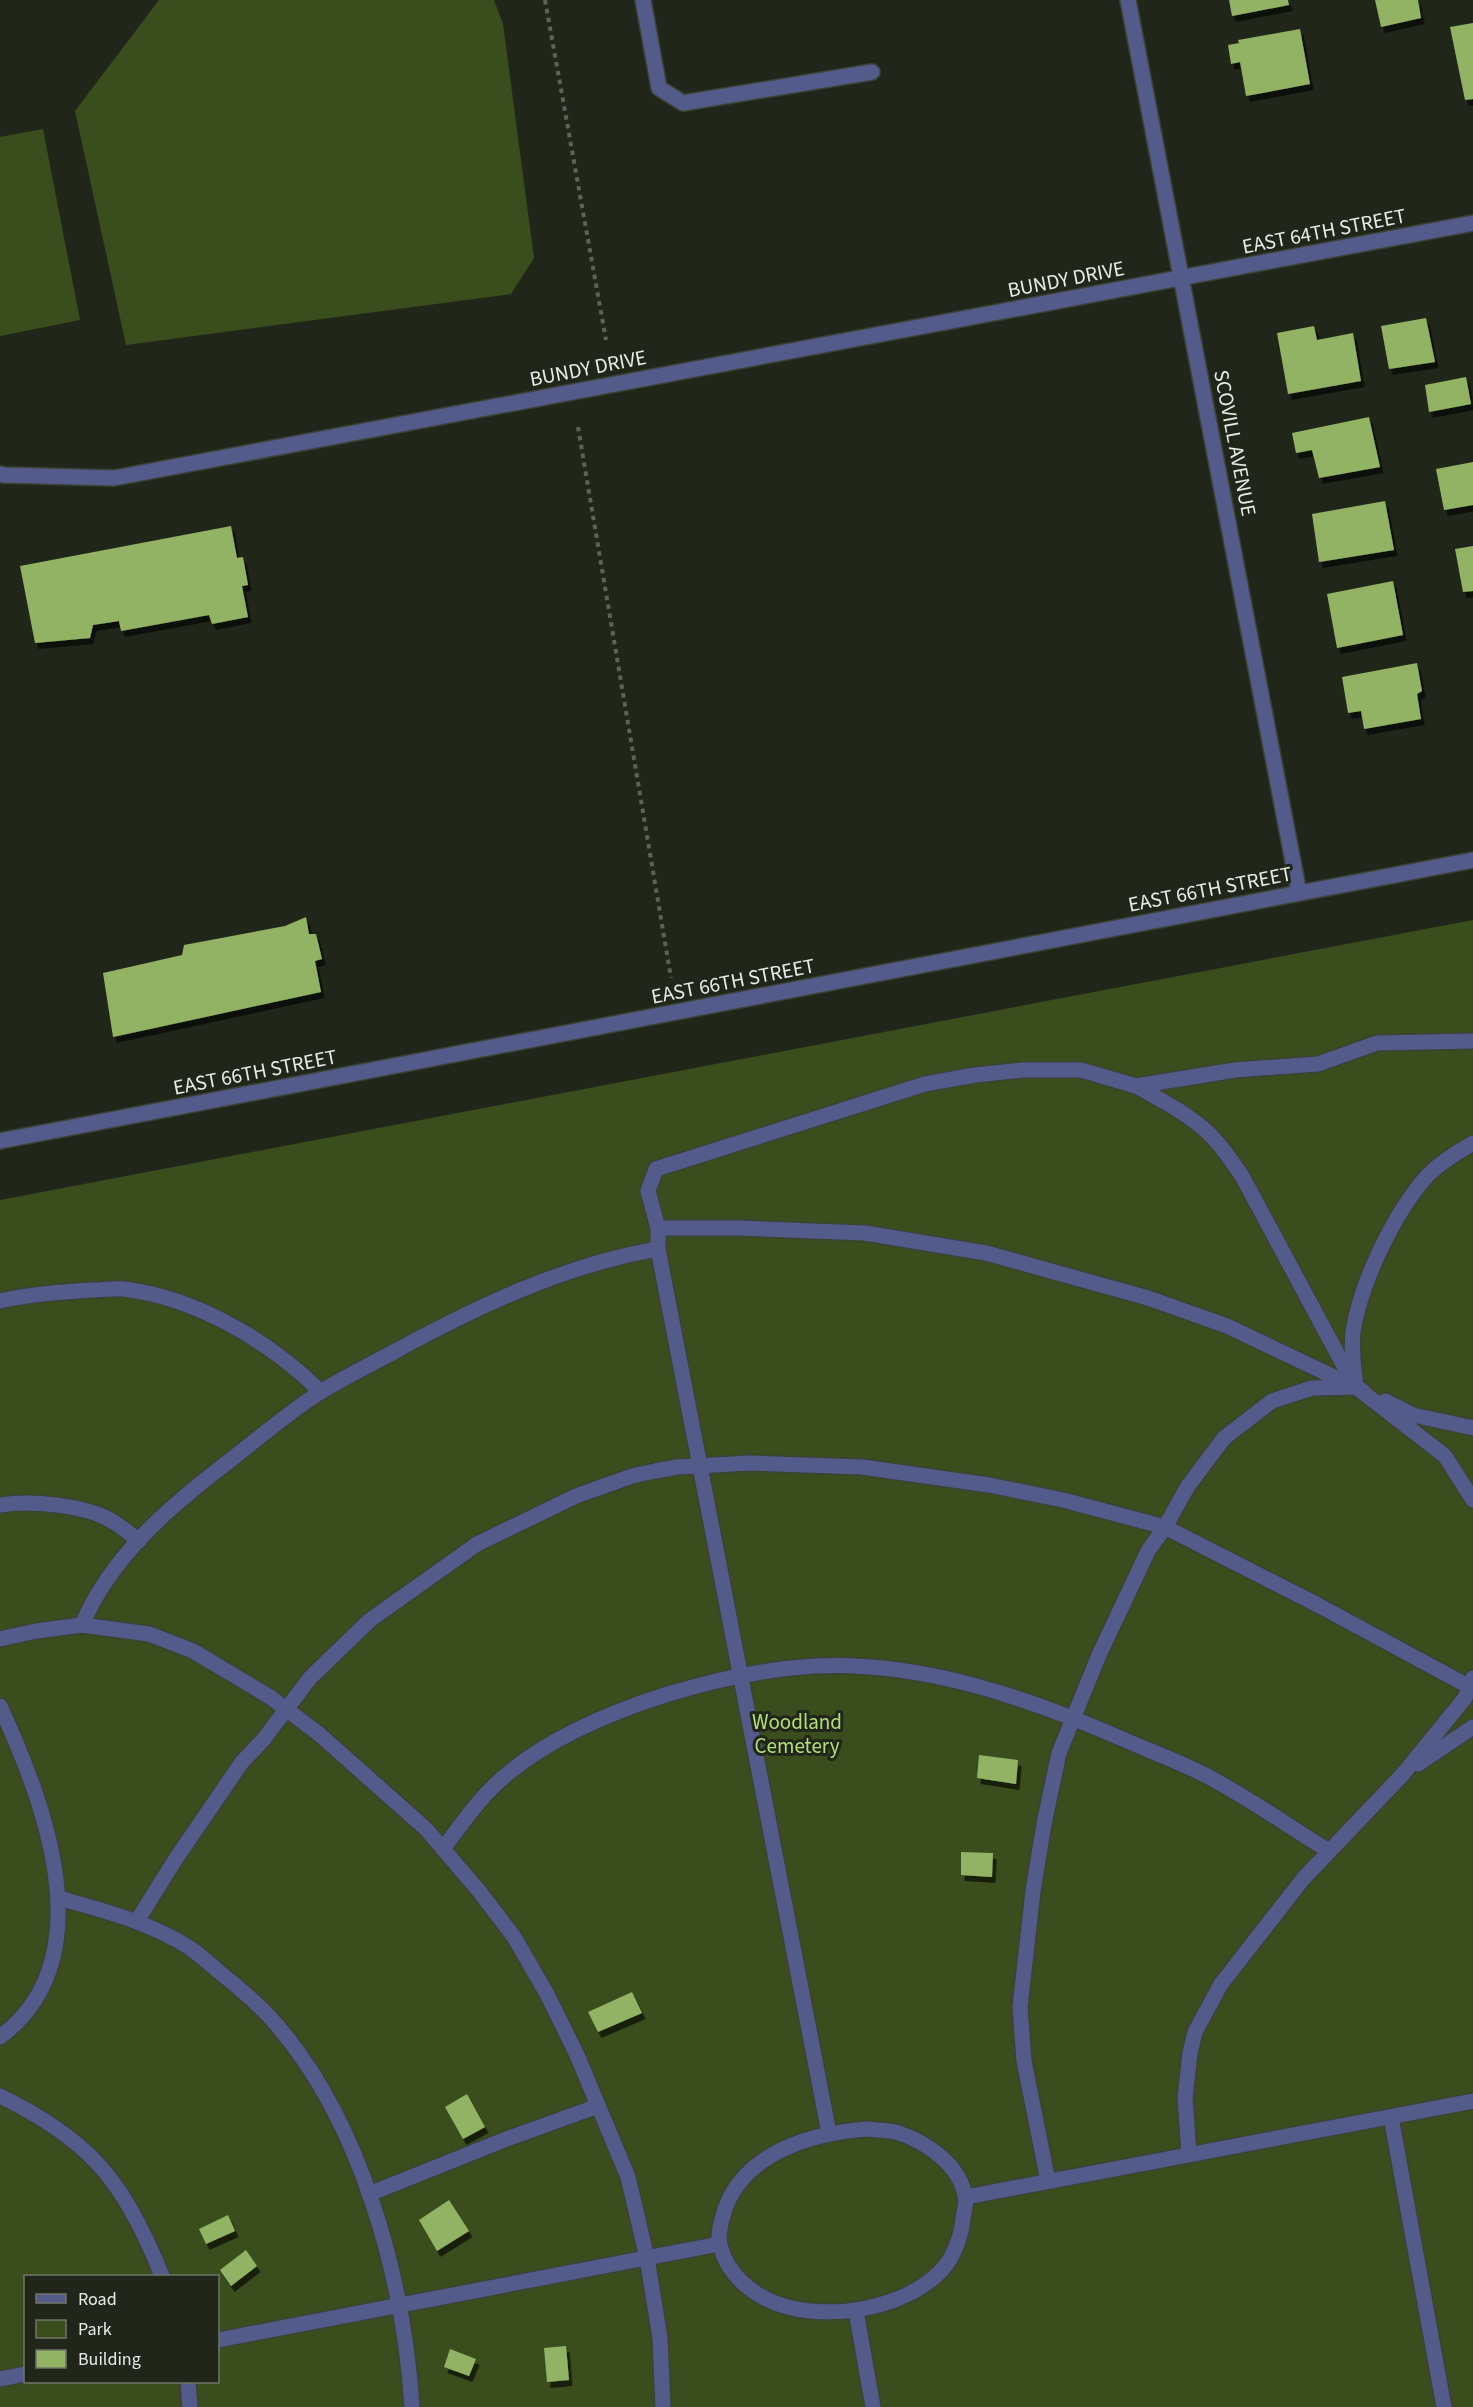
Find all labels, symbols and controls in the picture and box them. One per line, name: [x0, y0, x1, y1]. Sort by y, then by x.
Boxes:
street label: EAST 64TH STREET: [1240, 200, 1408, 262]
street label: BUNDY DRIVE: [1005, 253, 1127, 305]
street label: BUNDY DRIVE: [527, 342, 649, 394]
street label: SCOVILL AVENUE: [1206, 367, 1264, 519]
street label: EAST 66TH STREET: [1126, 858, 1294, 920]
street label: EAST 66TH STREET: [649, 950, 817, 1012]
street label: EAST 66TH STREET: [171, 1041, 339, 1103]
park label: Woodland Cemetery: [752, 1707, 842, 1761]
legend: [24, 2275, 219, 2383]
text: Road: [78, 2287, 117, 2312]
text: Park: [78, 2317, 112, 2342]
text: Building: [78, 2347, 141, 2372]

